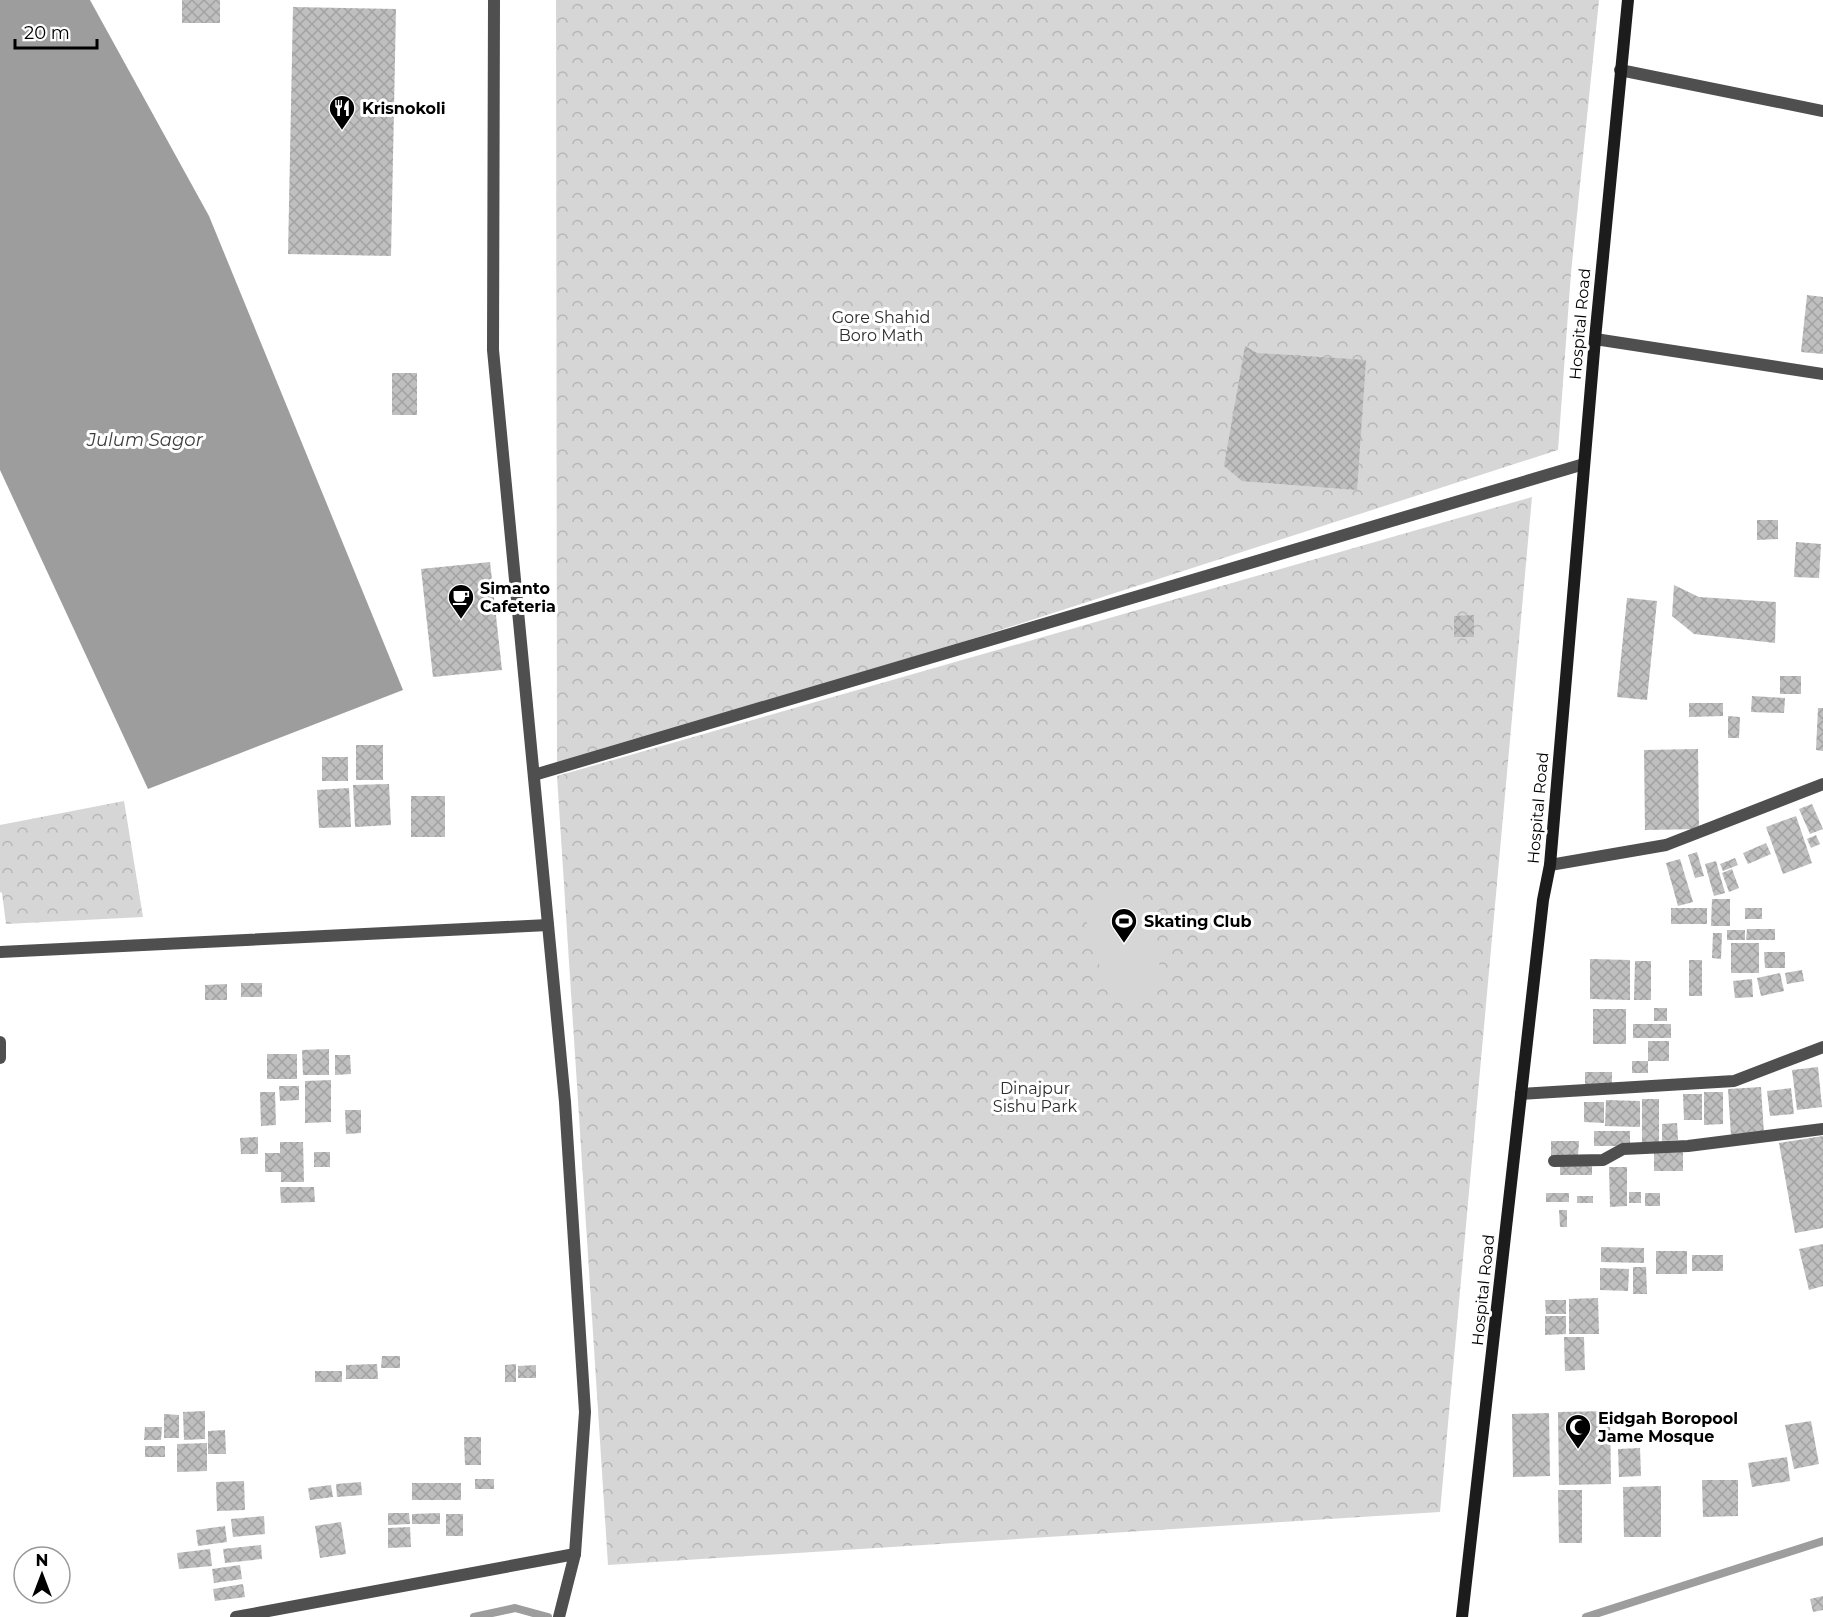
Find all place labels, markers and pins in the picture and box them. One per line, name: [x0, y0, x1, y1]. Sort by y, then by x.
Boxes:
restaurant icon: Krisnokoli: [327, 93, 357, 131]
place label: Krisnokoli: [362, 99, 446, 118]
place label: Simanto Cafeteria: [480, 579, 556, 616]
cafe icon: Simanto Cafeteria: [446, 582, 476, 620]
sports icon: Skating Club: [1109, 906, 1139, 944]
place label: Skating Club: [1144, 912, 1251, 931]
place label: Eidgah Boropool Jame Mosque: [1597, 1409, 1738, 1446]
mosque icon: Eidgah Boropool Jame Mosque: [1563, 1412, 1593, 1450]

